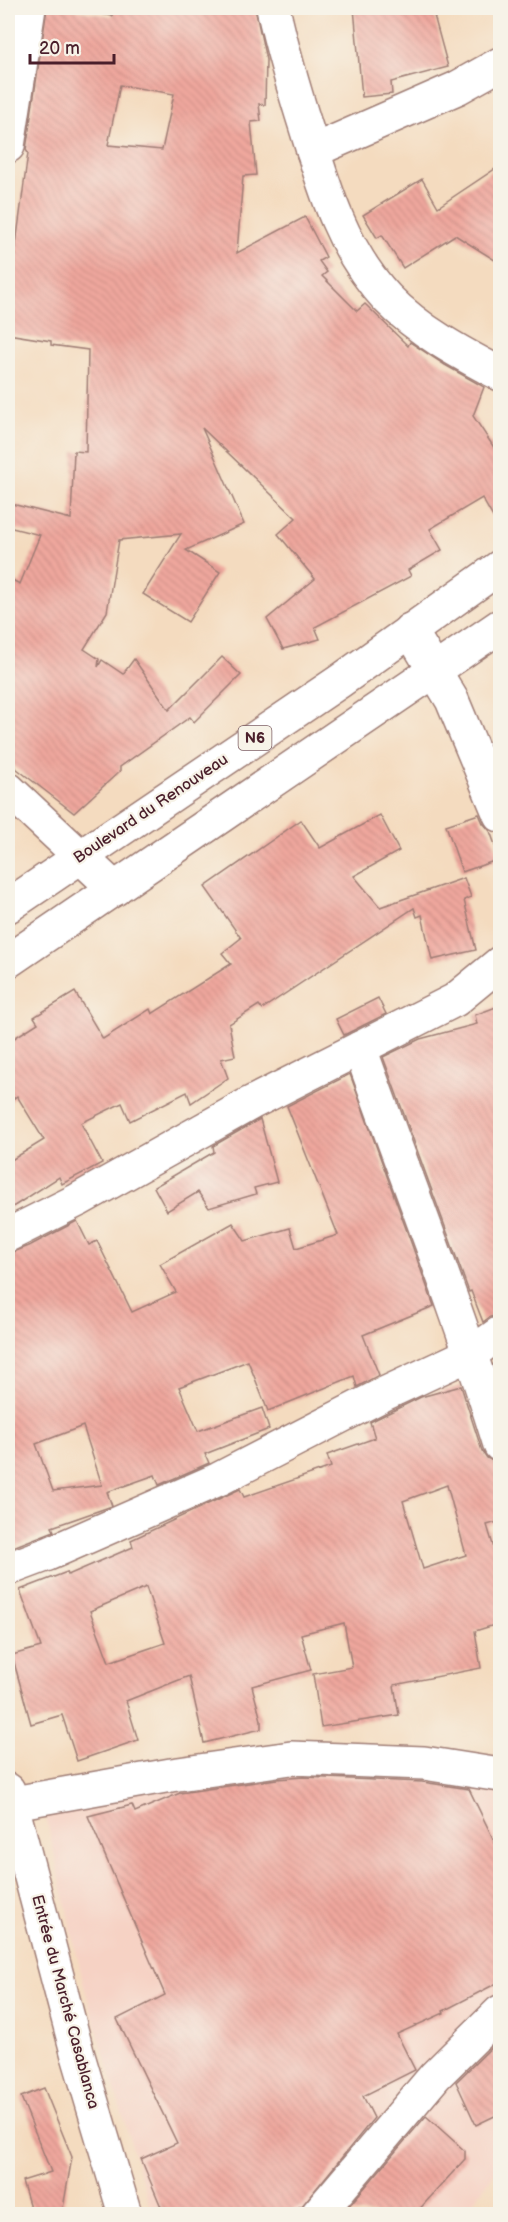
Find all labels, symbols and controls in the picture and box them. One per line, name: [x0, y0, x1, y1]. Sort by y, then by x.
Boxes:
scale bar: [30, 27, 114, 65]
text: 20 m: [39, 38, 80, 59]
road number: N6: [238, 726, 272, 750]
street label: Boulevard du Renouveau: [70, 750, 232, 868]
street label: Entrée du Marché Casablanca: [27, 1893, 103, 2111]

